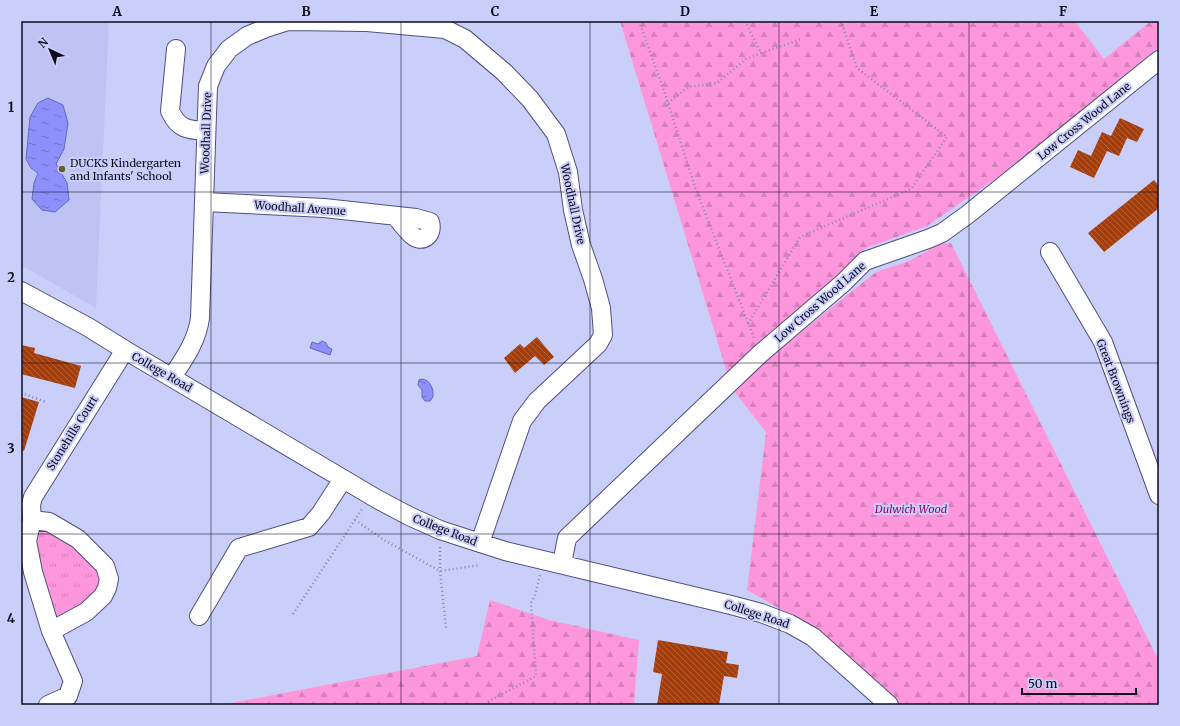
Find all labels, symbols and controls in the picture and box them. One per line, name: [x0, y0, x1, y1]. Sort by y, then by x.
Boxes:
text: A: [111, 3, 122, 20]
text: B: [301, 3, 311, 20]
text: C: [491, 3, 500, 20]
text: D: [680, 3, 690, 20]
text: E: [870, 3, 879, 20]
text: F: [1059, 3, 1067, 20]
north arrow: [30, 30, 70, 70]
text: N: [35, 35, 51, 51]
street label: Low Cross Wood Lane: [1035, 79, 1134, 163]
street label: Woodhall Drive: [198, 92, 214, 175]
text: 1: [8, 99, 14, 116]
place label: DUCKS Kindergarten and Infants' School: [70, 156, 182, 183]
street label: Woodhall Drive: [557, 162, 588, 246]
marker: DUCKS Kindergarten and Infants' School: [57, 164, 67, 174]
street label: Woodhall Avenue: [253, 198, 347, 218]
street label: Low Cross Wood Lane: [772, 259, 869, 345]
text: 2: [7, 269, 15, 286]
street label: Great Brownings: [1094, 337, 1138, 425]
street label: College Road: [129, 349, 195, 395]
street label: Stonehills Court: [44, 393, 101, 473]
text: 3: [7, 440, 15, 457]
park label: Dulwich Wood: [874, 502, 948, 516]
street label: College Road: [411, 511, 479, 549]
street label: College Road: [723, 597, 792, 631]
text: 4: [7, 610, 16, 627]
scale bar: [1022, 670, 1136, 696]
text: 50 m: [1028, 676, 1057, 691]

